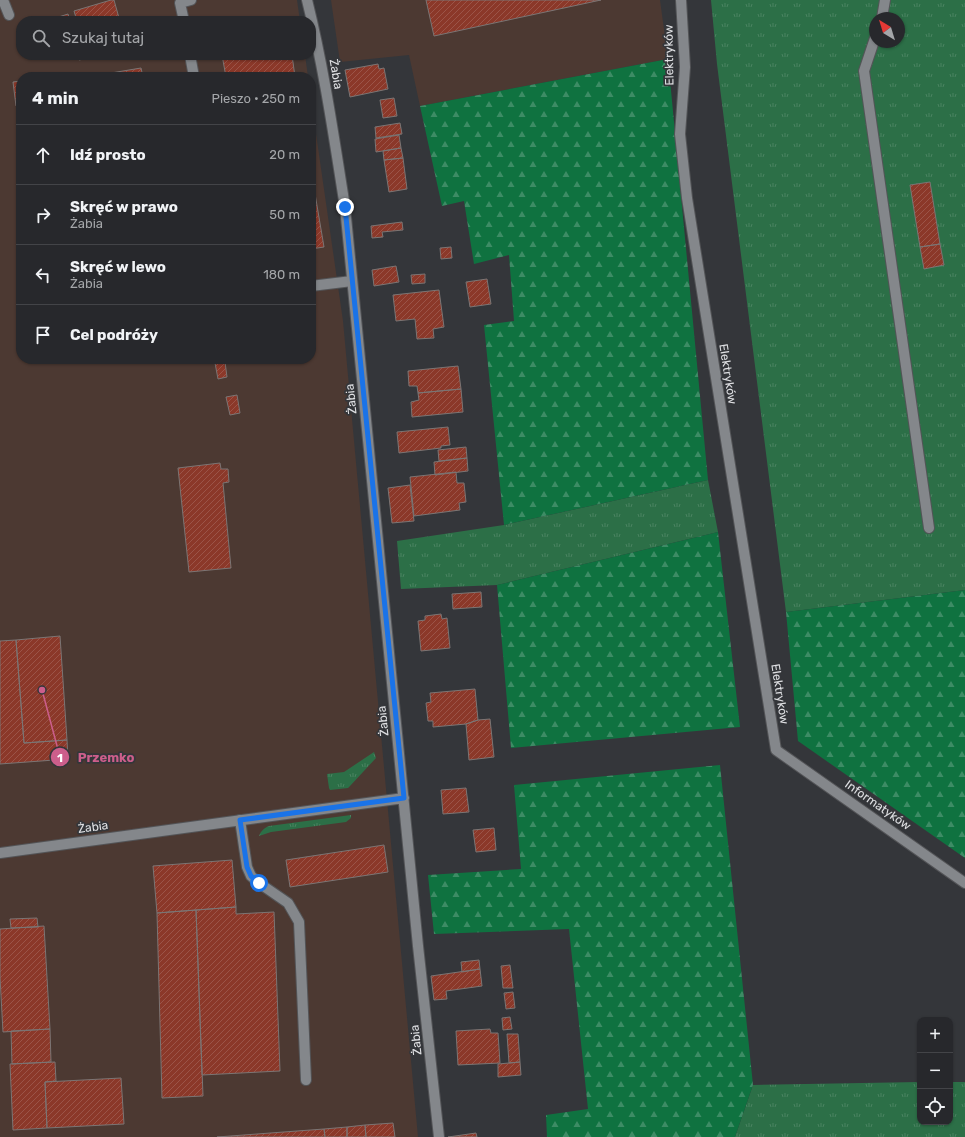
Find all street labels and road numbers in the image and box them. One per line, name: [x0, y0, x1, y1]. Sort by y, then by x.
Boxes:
street label: Elektryków: [661, 24, 677, 86]
street label: Żabia: [326, 58, 346, 90]
street label: Elektryków: [716, 343, 740, 406]
street label: Żabia: [342, 383, 360, 415]
street label: Elektryków: [768, 663, 792, 726]
street label: Żabia: [374, 705, 392, 737]
street label: Informatyków: [842, 777, 914, 833]
street label: Żabia: [77, 818, 109, 836]
street label: Żabia: [407, 1024, 425, 1056]

